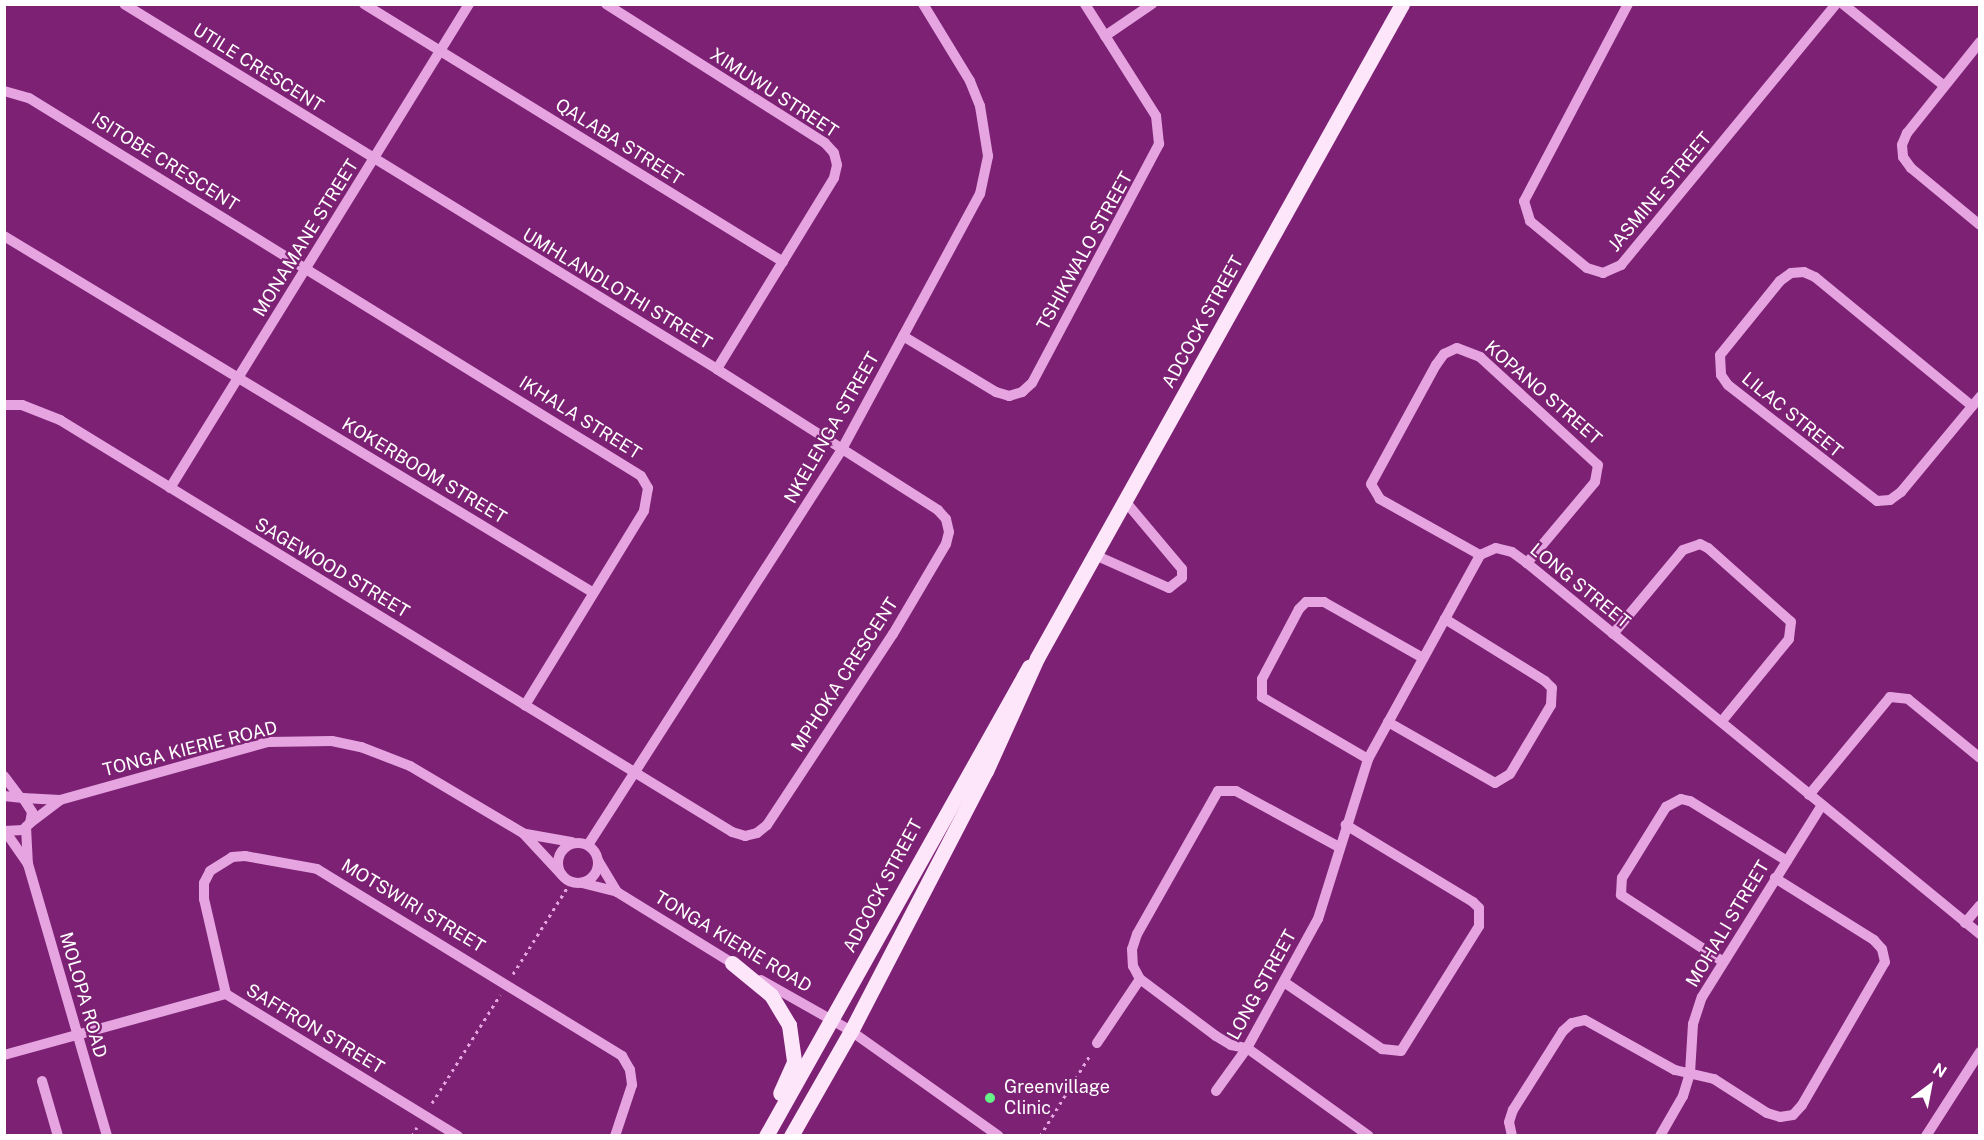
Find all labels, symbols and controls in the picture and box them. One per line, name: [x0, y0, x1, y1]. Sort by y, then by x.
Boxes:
street label: UTILE CRESCENT: [189, 19, 327, 117]
street label: XIMUWU STREET: [706, 44, 842, 142]
street label: QALABA STREET: [551, 94, 687, 190]
street label: ISITOBE CRESCENT: [88, 108, 242, 216]
street label: JASMINE STREET: [1604, 128, 1716, 256]
street label: MONAMANE STREET: [249, 155, 363, 321]
street label: TSHIKWALO STREET: [1032, 168, 1138, 334]
street label: UMHLANDLOTHI STREET: [518, 224, 716, 354]
street label: ADCOCK STREET: [1158, 252, 1248, 392]
street label: KOPANO STREET: [1480, 336, 1606, 450]
street label: NKELENGA STREET: [780, 349, 884, 507]
street label: LILAC STREET: [1737, 368, 1847, 462]
street label: IKHALA STREET: [515, 372, 645, 464]
street label: KOKERBOOM STREET: [338, 413, 510, 529]
street label: SAGEWOOD STREET: [251, 513, 413, 623]
street label: LONG STREET: [1526, 539, 1634, 633]
street label: MPHOKA CRESCENT: [787, 594, 903, 756]
street label: TONGA KIERIE ROAD: [101, 717, 279, 781]
street label: ADCOCK STREET: [839, 816, 927, 956]
street label: MOTSWIRI STREET: [337, 855, 489, 957]
street label: MOHALI STREET: [1682, 857, 1774, 991]
street label: TONGA KIERIE ROAD: [651, 887, 815, 997]
street label: LONG STREET: [1223, 926, 1301, 1044]
street label: MOLOPA ROAD: [55, 930, 111, 1060]
street label: SAFFRON STREET: [242, 979, 388, 1079]
north arrow: [1900, 1056, 1960, 1116]
text: N: [1929, 1059, 1950, 1082]
place label: Greenvillage Clinic: [1004, 1077, 1110, 1120]
marker: Greenvillage Clinic: [981, 1089, 999, 1107]

